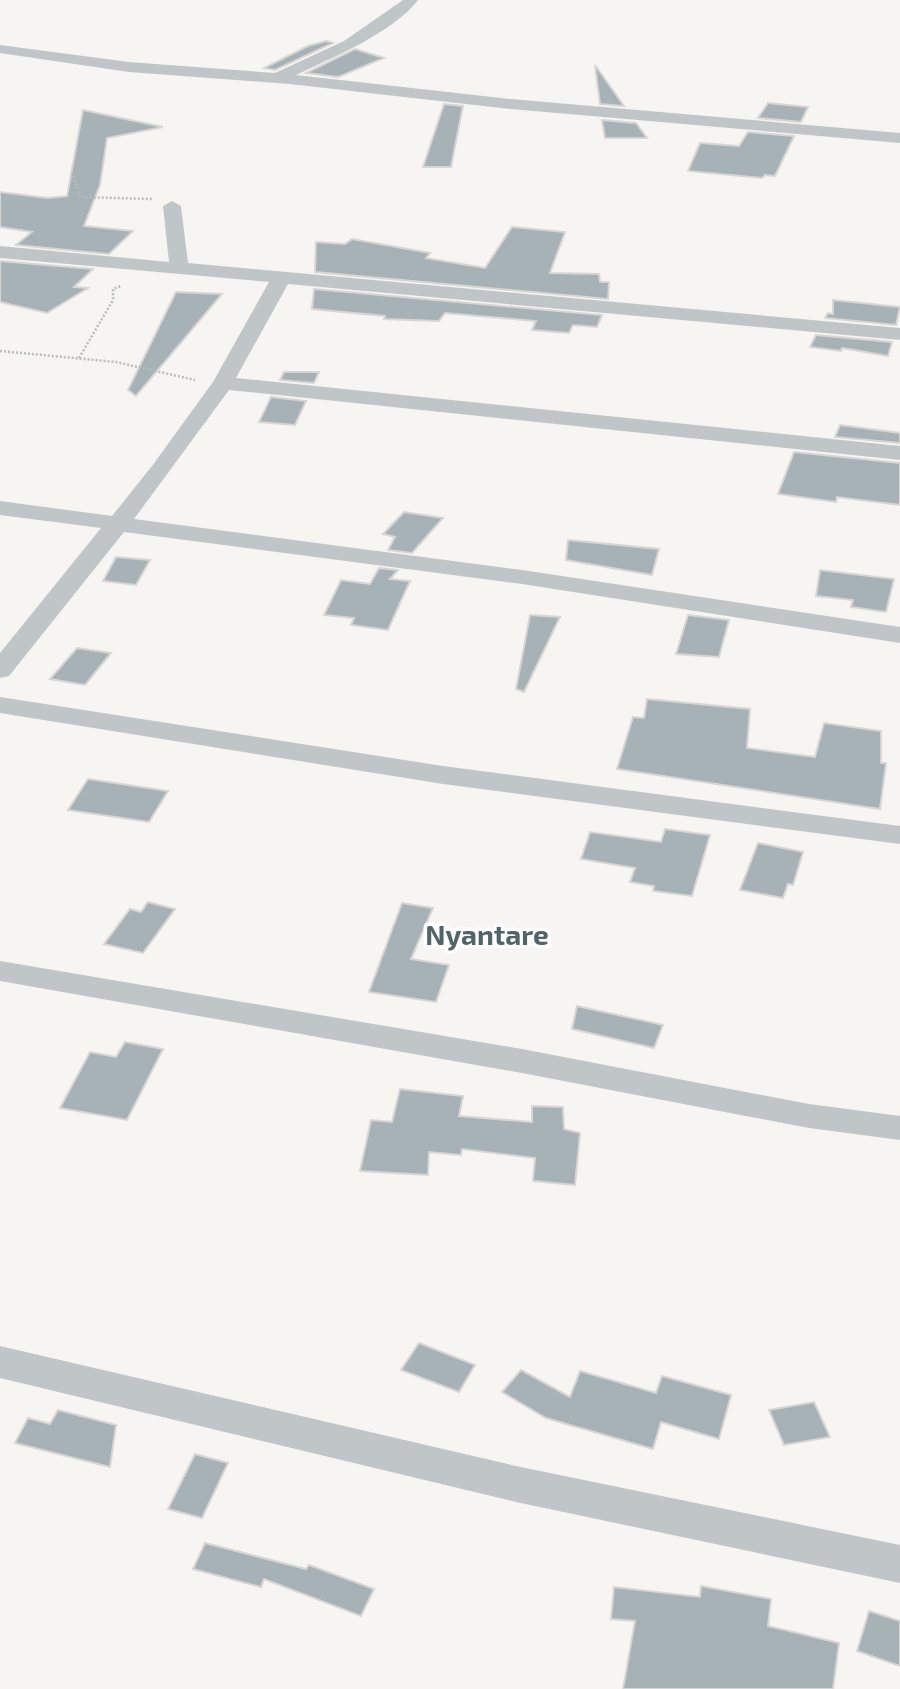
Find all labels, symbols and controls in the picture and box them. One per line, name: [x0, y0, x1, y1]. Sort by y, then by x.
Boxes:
district label: Nyantare: [425, 917, 549, 951]

